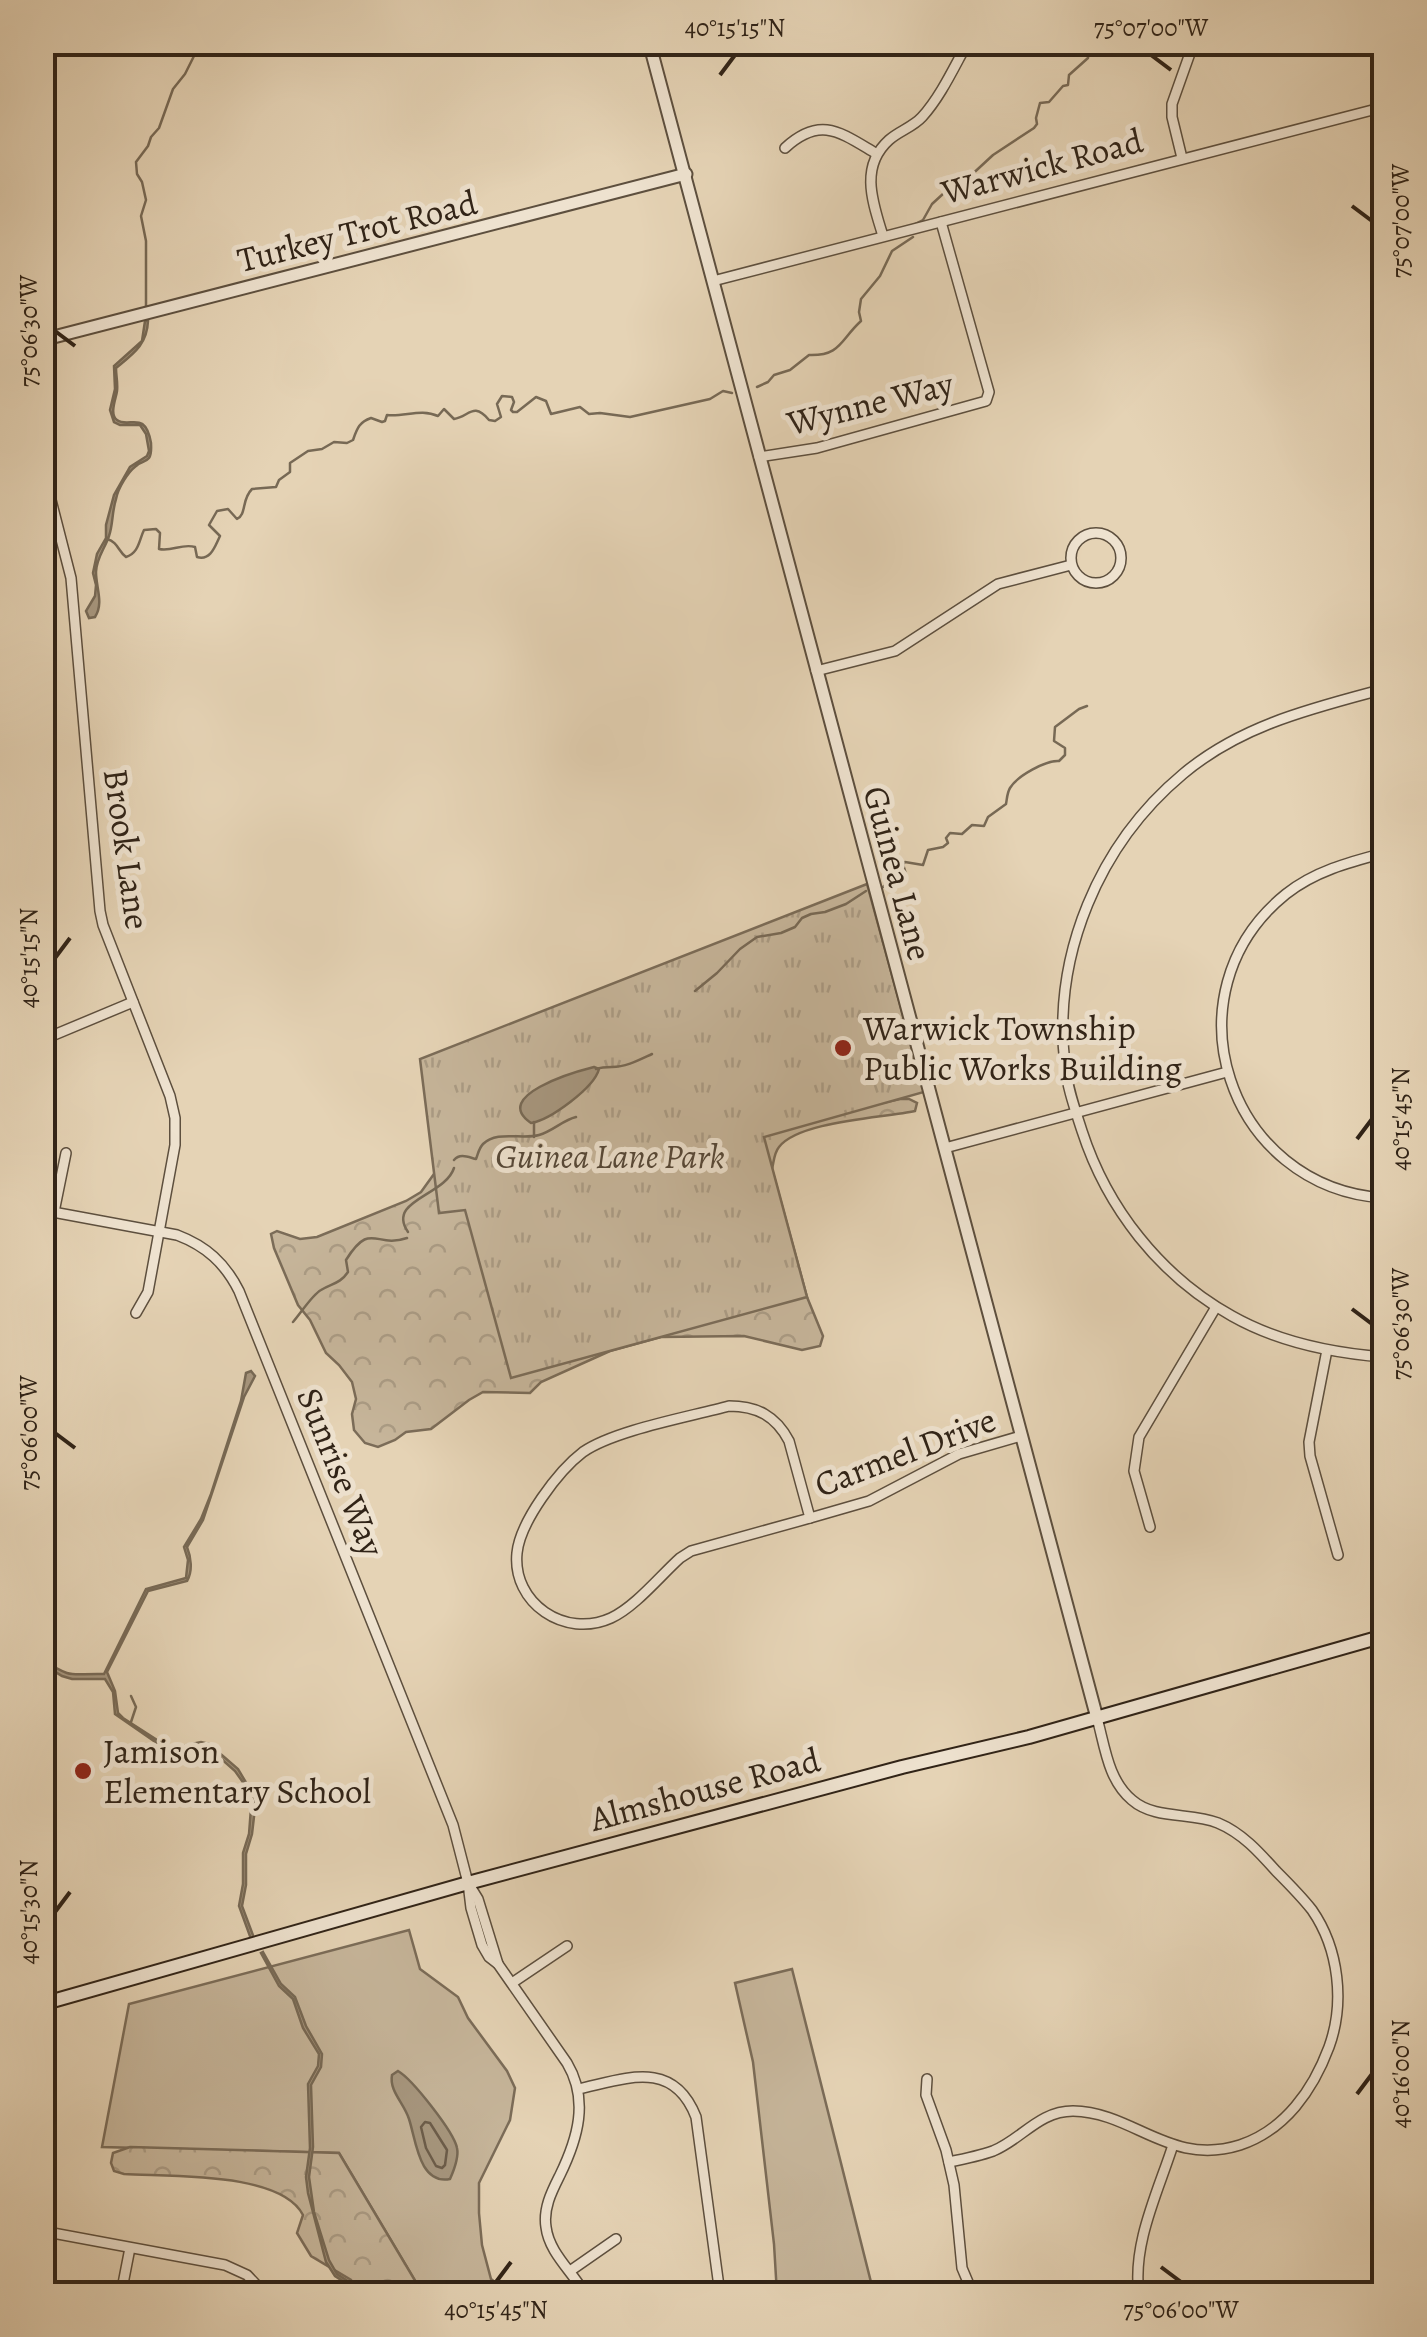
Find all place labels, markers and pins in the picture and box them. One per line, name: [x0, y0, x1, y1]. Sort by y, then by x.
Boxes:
place label: Warwick Township Public Works Building: [862, 1004, 1182, 1092]
marker: Warwick Township Public Works Building: [832, 1037, 854, 1059]
place label: Jamison Elementary School: [103, 1727, 371, 1815]
marker: Jamison Elementary School: [72, 1760, 94, 1782]

